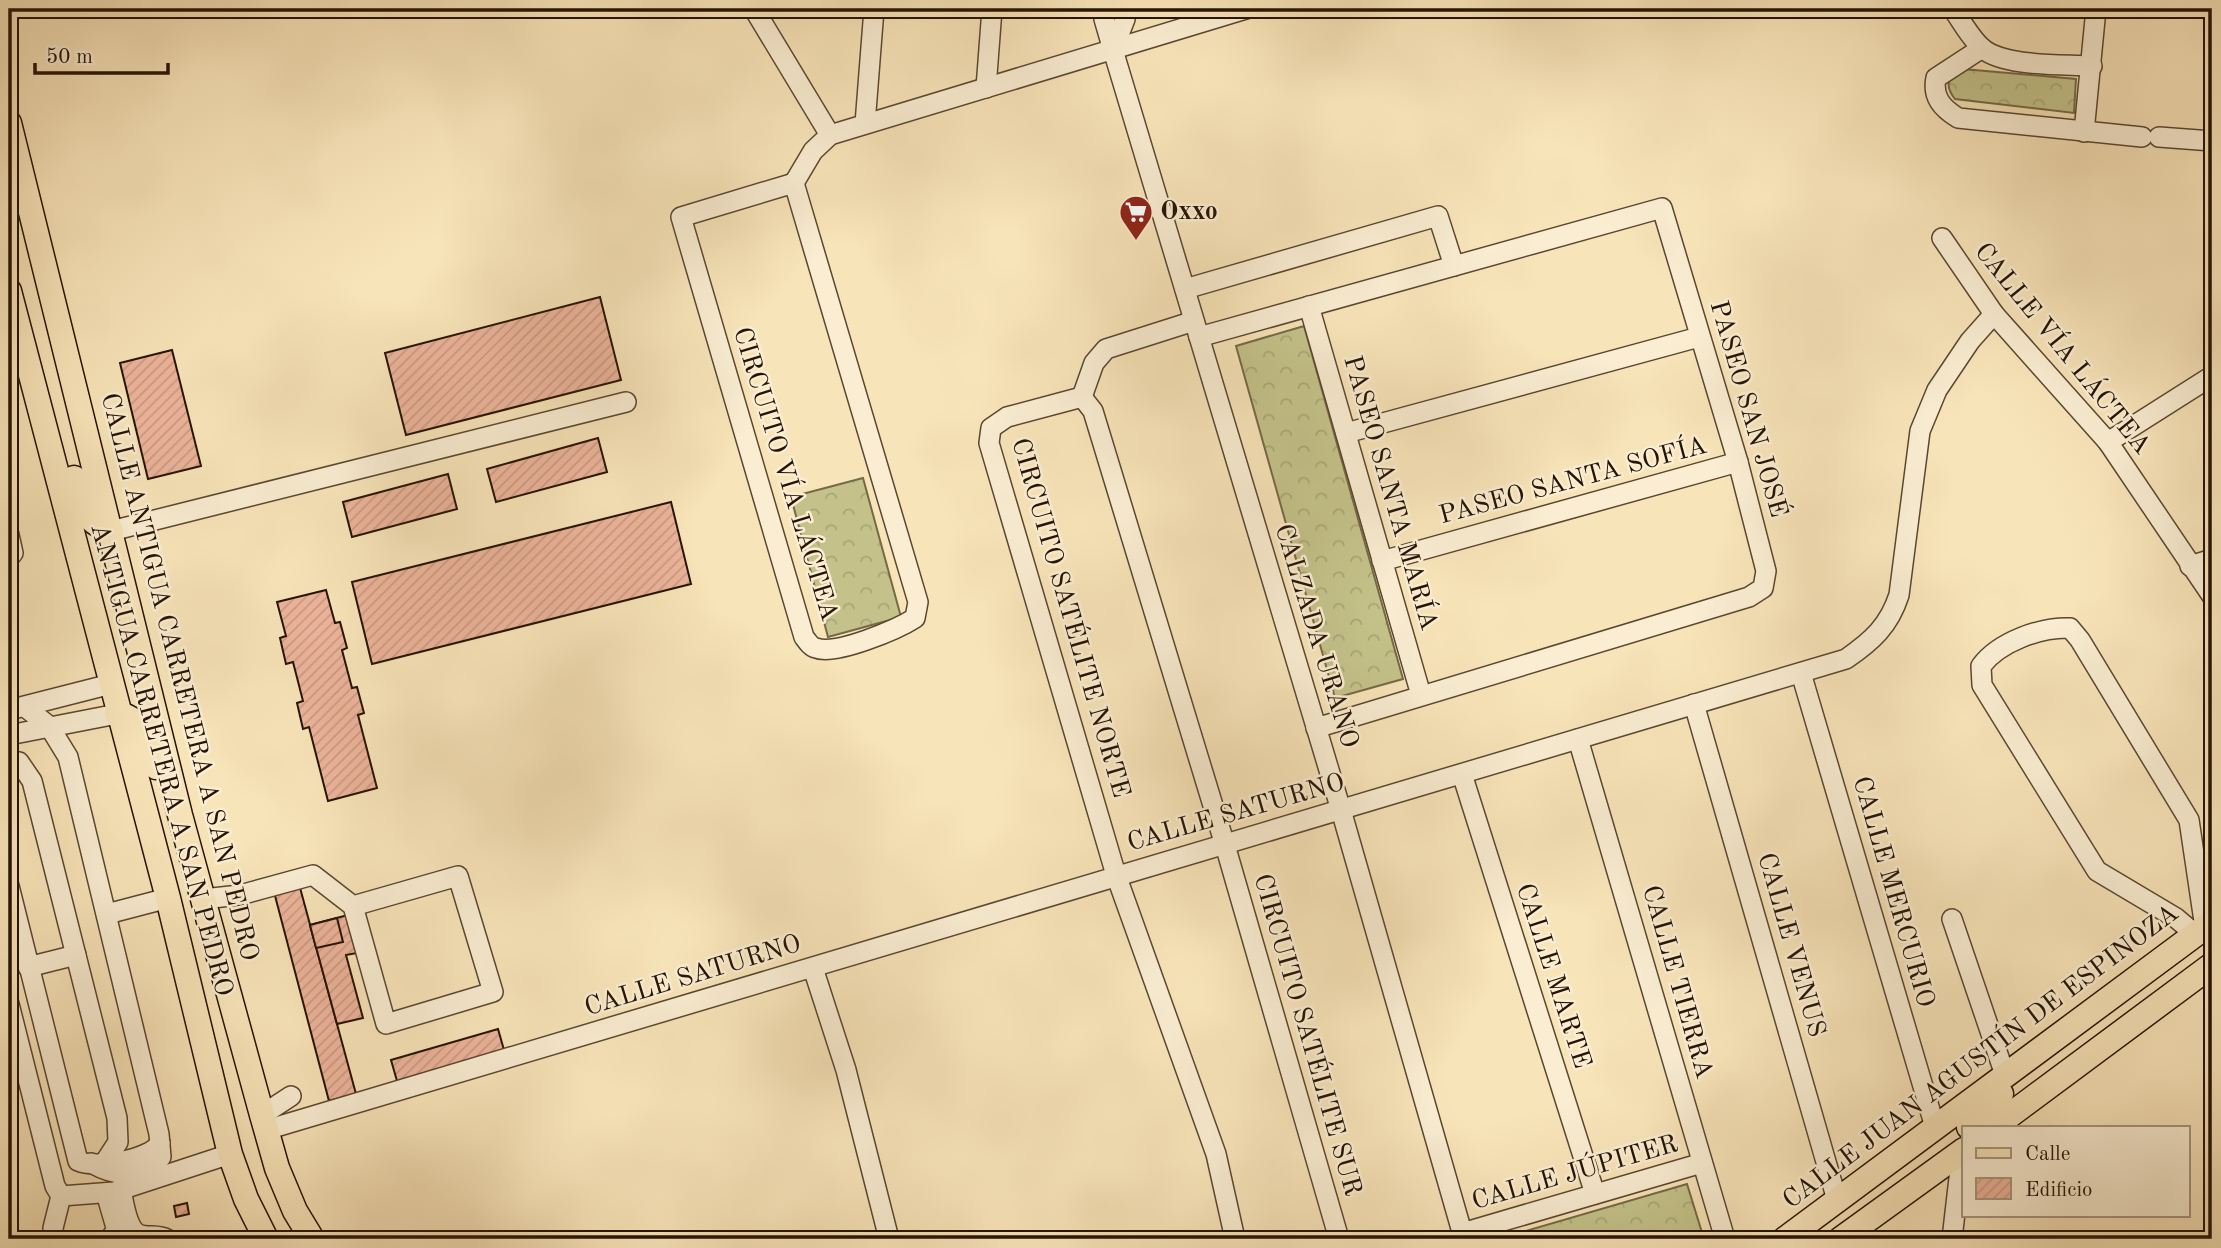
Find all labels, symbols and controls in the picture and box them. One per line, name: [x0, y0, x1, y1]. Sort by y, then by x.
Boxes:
scale bar: [35, 32, 168, 76]
text: 50 m: [46, 47, 93, 68]
supermarket icon: Oxxo: [1117, 193, 1155, 242]
place label: Oxxo: [1160, 199, 1218, 225]
street label: CALLE VÍA LÁCTEA: [1969, 236, 2158, 460]
street label: PASEO SAN JOSÉ: [1705, 297, 1795, 520]
street label: CIRCUITO VÍA LÁCTEA: [728, 323, 846, 624]
street label: PASEO SANTA MARÍA: [1338, 352, 1446, 633]
street label: CALLE ANTIGUA CARRETERA A SAN PEDRO: [93, 390, 265, 964]
street label: PASEO SANTA SOFÍA: [1435, 429, 1710, 529]
street label: CIRCUITO SATÉLITE NORTE: [1006, 434, 1138, 801]
street label: ANTIGUA CARRETERA A SAN PEDRO: [83, 520, 239, 1000]
street label: CALZADA URANO: [1270, 521, 1362, 751]
street label: CALLE SATURNO: [1124, 770, 1348, 856]
street label: CALLE MERCURIO: [1848, 773, 1938, 1011]
street label: CALLE VENUS: [1752, 850, 1830, 1040]
street label: CIRCUITO SATÉLITE SUR: [1249, 870, 1369, 1199]
street label: CALLE MARTE: [1511, 880, 1595, 1072]
street label: CALLE TIERRA: [1637, 882, 1717, 1082]
street label: CALLE JUAN AGUSTÍN DE ESPINOZA: [1776, 897, 2184, 1214]
street label: CALLE SATURNO: [582, 931, 804, 1021]
street label: CALLE JÚPITER: [1467, 1126, 1681, 1215]
legend: [1962, 1126, 2190, 1216]
text: Calle: [2025, 1144, 2070, 1165]
text: Edificio: [2025, 1180, 2093, 1201]

